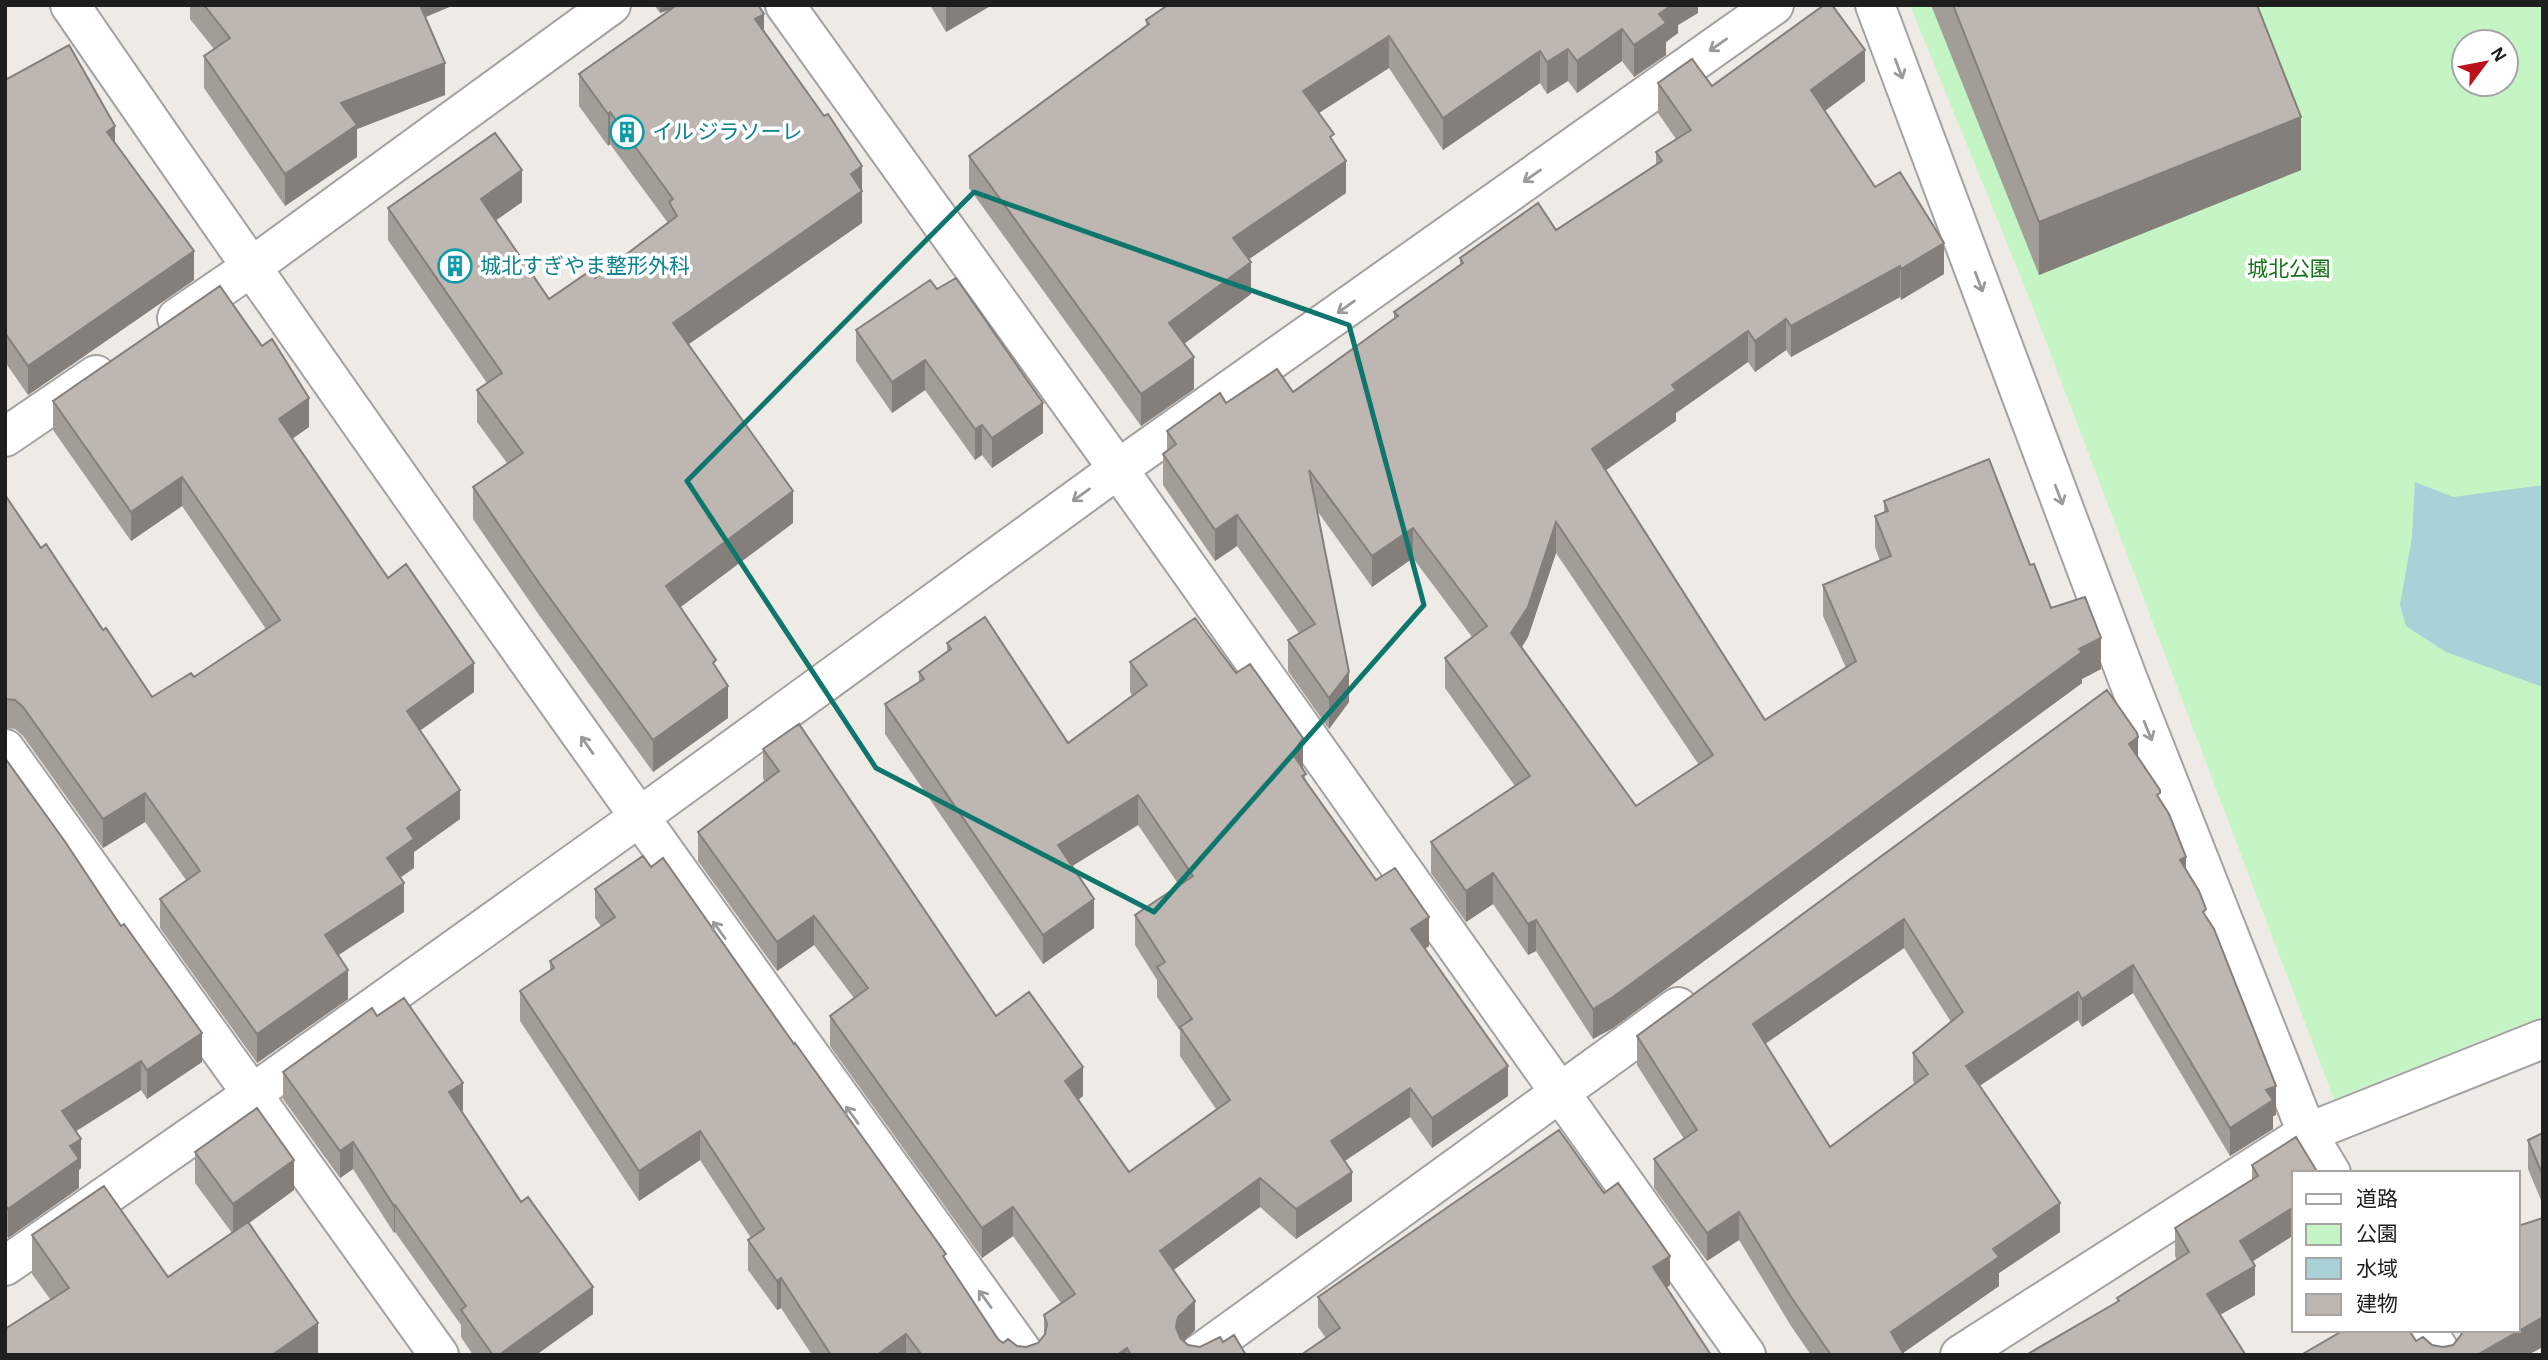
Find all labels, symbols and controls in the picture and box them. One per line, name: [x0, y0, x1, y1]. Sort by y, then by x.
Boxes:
north arrow: [2450, 28, 2520, 98]
one-way arrow: [1709, 38, 1728, 52]
text: N: [2487, 44, 2510, 65]
one-way arrow: [1894, 58, 1907, 80]
building icon: イル ジラソーレ: [608, 113, 646, 151]
place label: イル ジラソーレ: [652, 122, 802, 143]
one-way arrow: [1523, 169, 1542, 183]
building icon: 城北すぎやま整形外科: [436, 247, 474, 285]
place label: 城北すぎやま整形外科: [480, 255, 690, 277]
park label: 城北公園: [2247, 258, 2331, 280]
one-way arrow: [1974, 271, 1986, 293]
one-way arrow: [1337, 300, 1356, 314]
one-way arrow: [2054, 484, 2066, 506]
one-way arrow: [1072, 488, 1091, 503]
one-way arrow: [2143, 719, 2156, 741]
one-way arrow: [580, 736, 594, 755]
one-way arrow: [712, 921, 726, 940]
one-way arrow: [845, 1106, 859, 1125]
legend: [2292, 1171, 2520, 1332]
text: 道路: [2356, 1188, 2398, 1210]
text: 公園: [2356, 1224, 2398, 1245]
text: 水域: [2356, 1258, 2398, 1280]
one-way arrow: [978, 1290, 992, 1309]
text: 建物: [2356, 1293, 2398, 1315]

